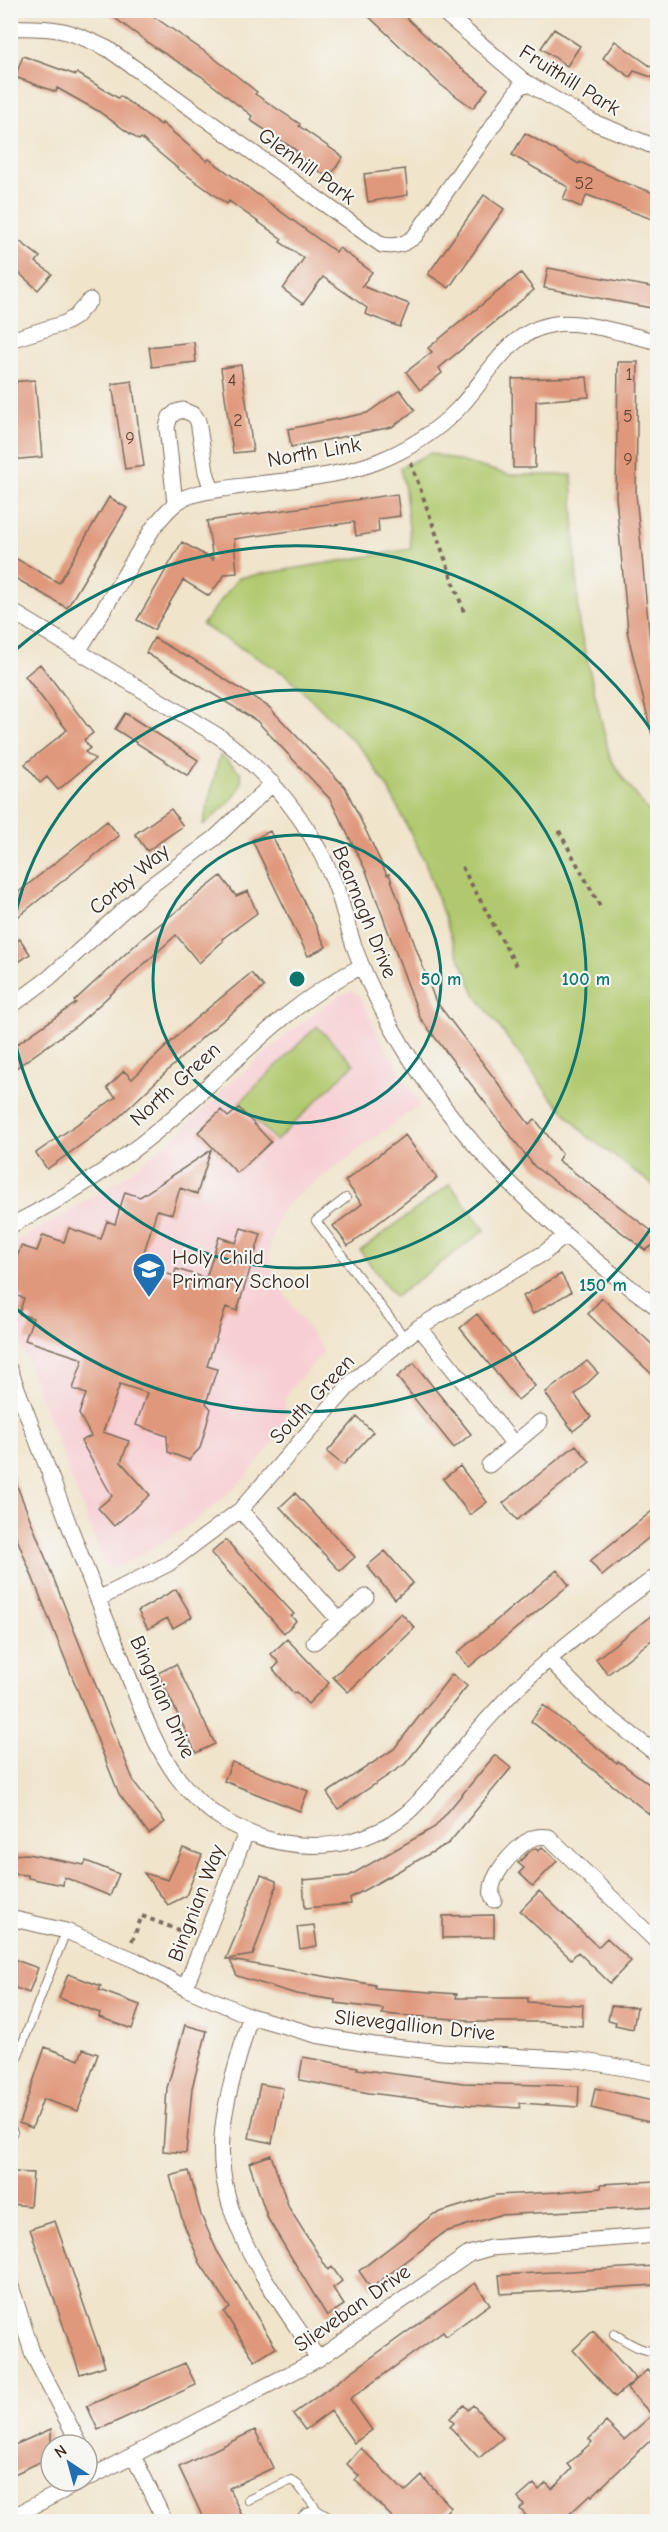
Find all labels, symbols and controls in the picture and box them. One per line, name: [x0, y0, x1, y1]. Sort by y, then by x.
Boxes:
street label: Fruithill Park: [515, 40, 625, 120]
street label: Glenhill Park: [254, 123, 360, 209]
house number: 52: [574, 173, 594, 194]
house number: 1: [625, 364, 633, 385]
house number: 4: [228, 370, 236, 391]
house number: 5: [623, 406, 633, 427]
house number: 2: [233, 410, 243, 431]
house number: 9: [125, 428, 135, 449]
street label: North Link: [265, 432, 363, 472]
house number: 9: [623, 449, 633, 470]
street label: Corby Way: [84, 838, 174, 919]
street label: Bearnagh Drive: [328, 843, 402, 981]
centre of rings: [287, 969, 307, 989]
text: 50 m: [421, 969, 461, 990]
text: 100 m: [562, 969, 610, 990]
street label: North Green: [125, 1037, 225, 1131]
place label: Holy Child Primary School: [172, 1245, 310, 1293]
school or university icon: Holy Child Primary School: [131, 1251, 167, 1298]
text: 150 m: [579, 1275, 627, 1296]
street label: South Green: [265, 1349, 359, 1449]
street label: Bingnian Drive: [125, 1632, 201, 1762]
street label: Bingnian Way: [163, 1841, 230, 1965]
street label: Slievegallion Drive: [334, 2005, 496, 2045]
street label: Slieveban Drive: [289, 2259, 415, 2357]
north arrow: [39, 2433, 99, 2493]
text: N: [51, 2441, 70, 2462]

